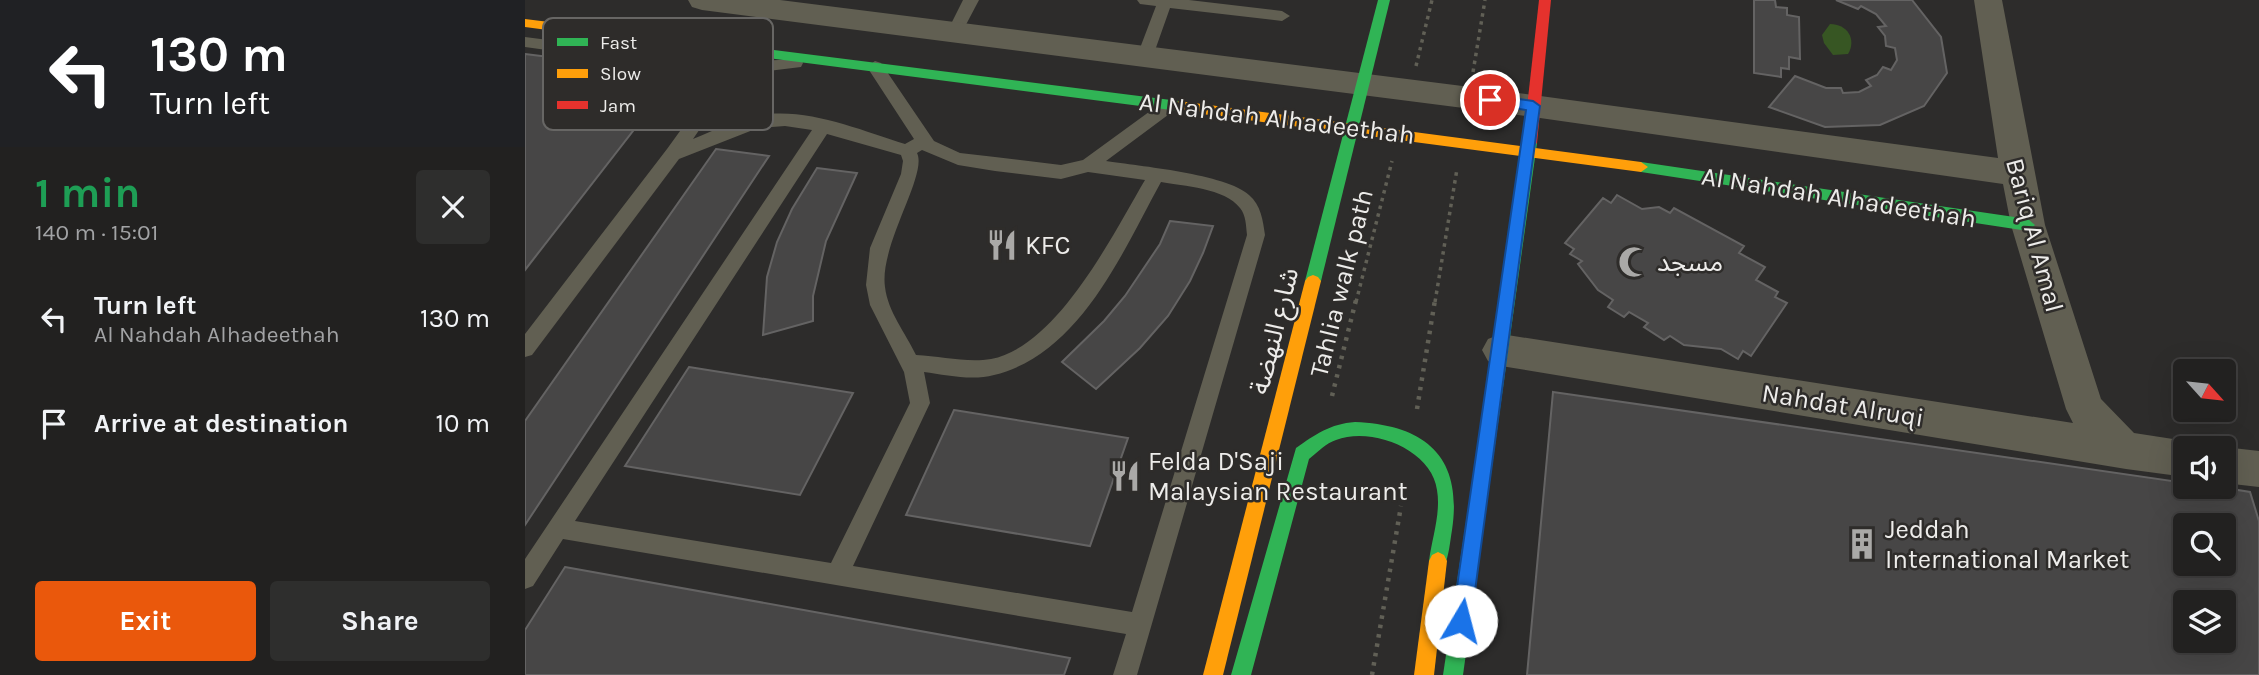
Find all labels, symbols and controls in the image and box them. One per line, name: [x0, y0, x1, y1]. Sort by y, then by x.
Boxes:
legend: [543, 18, 773, 130]
text: 130 m: [150, 26, 288, 83]
icon: left: [35, 28, 126, 119]
text: Fast: [600, 32, 637, 54]
text: Slow: [600, 63, 641, 85]
pin: [1460, 70, 1520, 130]
icon: arrive: [1471, 81, 1509, 119]
text: Turn left: [150, 85, 270, 122]
street label: Al Nahdah Alhadeethah: [1137, 86, 1417, 151]
text: Jam: [600, 95, 636, 117]
street label: Bariq Al Amal: [1999, 155, 2070, 316]
street label: Al Nahdah Alhadeethah: [1699, 160, 1978, 235]
text: 1 min: [35, 168, 140, 218]
button: close: [416, 170, 490, 244]
street label: Tahlia walk path: [1303, 186, 1380, 380]
text: 140 m · 15:01: [35, 219, 158, 246]
restaurant icon: KFC: [985, 228, 1019, 262]
place label: KFC: [1025, 230, 1070, 261]
mosque icon: مسجد: [1617, 245, 1651, 279]
place label: مسجد: [1657, 247, 1723, 278]
street label: شارع النهضة: [1244, 265, 1308, 398]
text: Turn left: [94, 290, 196, 321]
icon: left: [35, 300, 73, 338]
text: 130 m: [420, 303, 490, 334]
text: Al Nahdah Alhadeethah: [94, 321, 340, 348]
north arrow: [2173, 359, 2237, 422]
map controls: [2173, 359, 2236, 653]
street label: Nahdat Alruqi: [1760, 377, 1926, 434]
icon: arrive: [35, 405, 73, 443]
text: Arrive at destination: [94, 408, 348, 439]
text: 10 m: [435, 408, 490, 439]
button: sound: [2173, 436, 2236, 499]
place label: Felda D'Saji Malaysian Restaurant: [1148, 446, 1408, 507]
restaurant icon: Felda D'Saji Malaysian Restaurant: [1108, 459, 1142, 493]
button: search: [2173, 513, 2236, 576]
place label: Jeddah International Market: [1885, 514, 2129, 575]
building icon: Jeddah International Market: [1845, 527, 1879, 561]
button: Exit: [35, 581, 256, 661]
button: Share: [270, 581, 490, 661]
position arrow: [1424, 584, 1498, 658]
button: layers: [2173, 590, 2236, 653]

